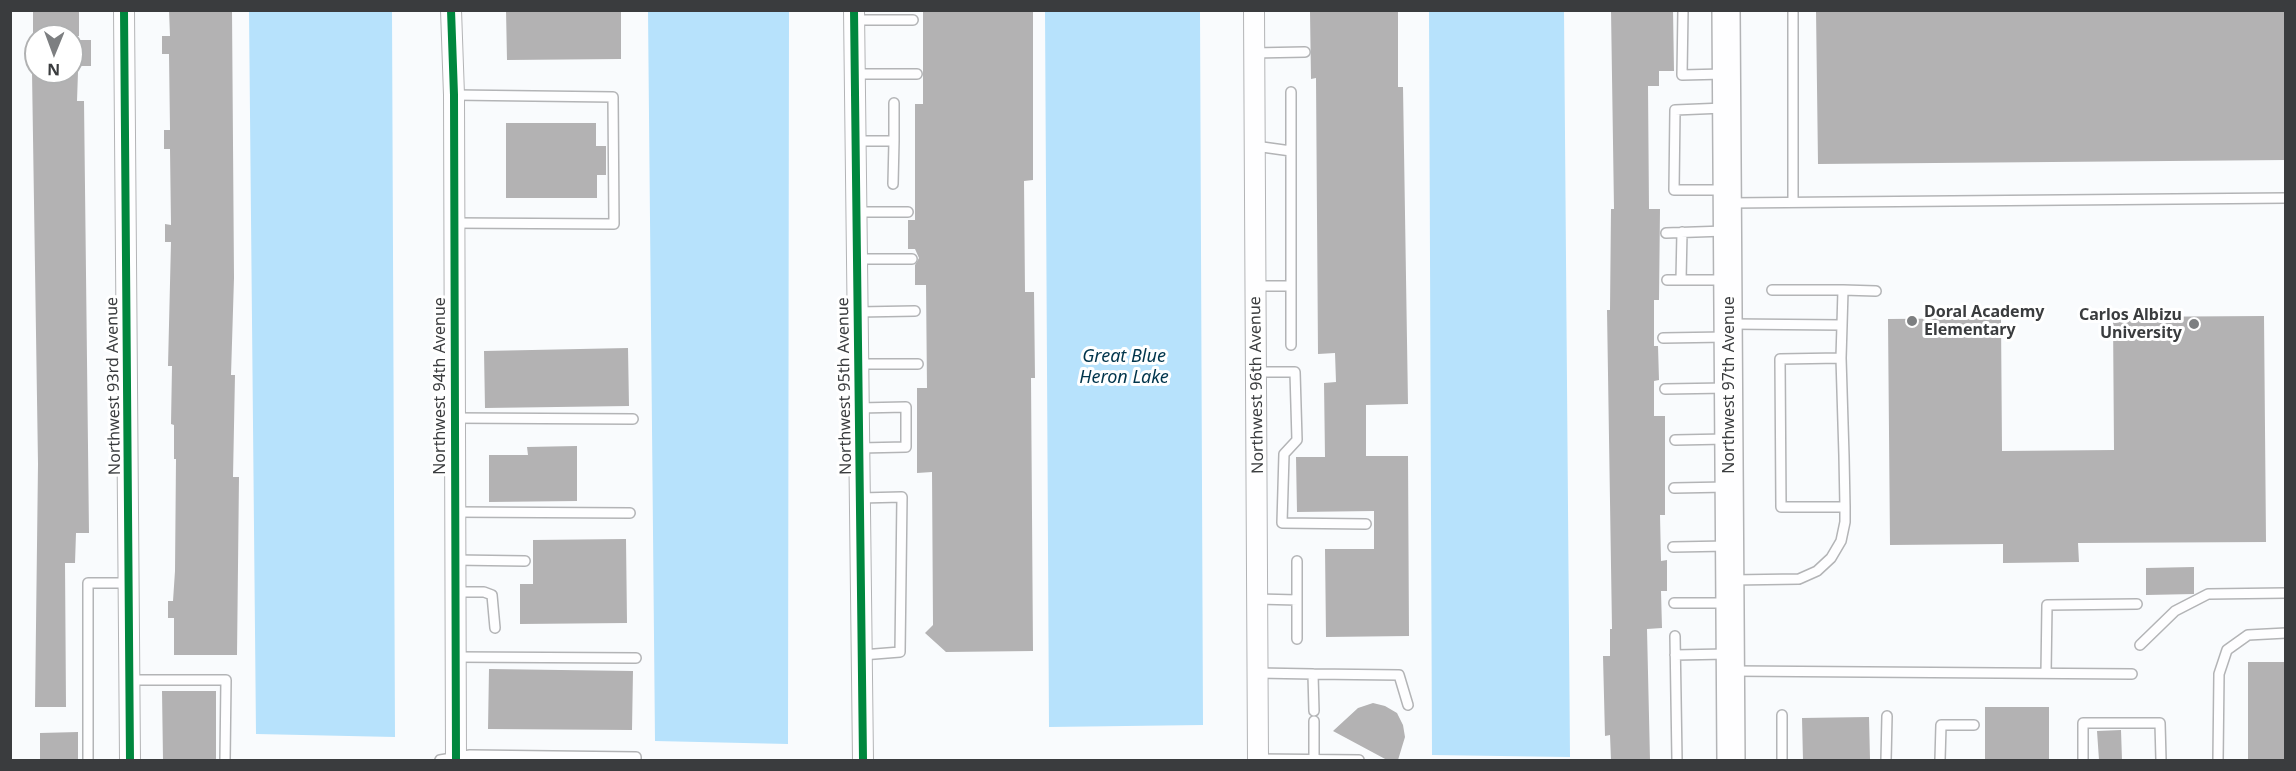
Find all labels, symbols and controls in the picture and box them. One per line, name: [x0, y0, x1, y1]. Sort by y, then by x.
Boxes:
north arrow: [24, 24, 84, 84]
text: N: [47, 59, 60, 81]
street label: Northwest 96th Avenue: [1246, 296, 1268, 474]
street label: Northwest 97th Avenue: [1719, 296, 1739, 474]
street label: Northwest 93rd Avenue: [103, 297, 125, 475]
street label: Northwest 94th Avenue: [430, 297, 450, 475]
street label: Northwest 95th Avenue: [834, 297, 856, 475]
place label: Doral Academy Elementary: [1924, 302, 2044, 340]
place label: Carlos Albizu University: [2079, 305, 2182, 343]
marker: Doral Academy Elementary: [1905, 314, 1919, 328]
marker: Carlos Albizu University: [2187, 317, 2201, 331]
water label: Great Blue Heron Lake: [1079, 346, 1169, 388]

